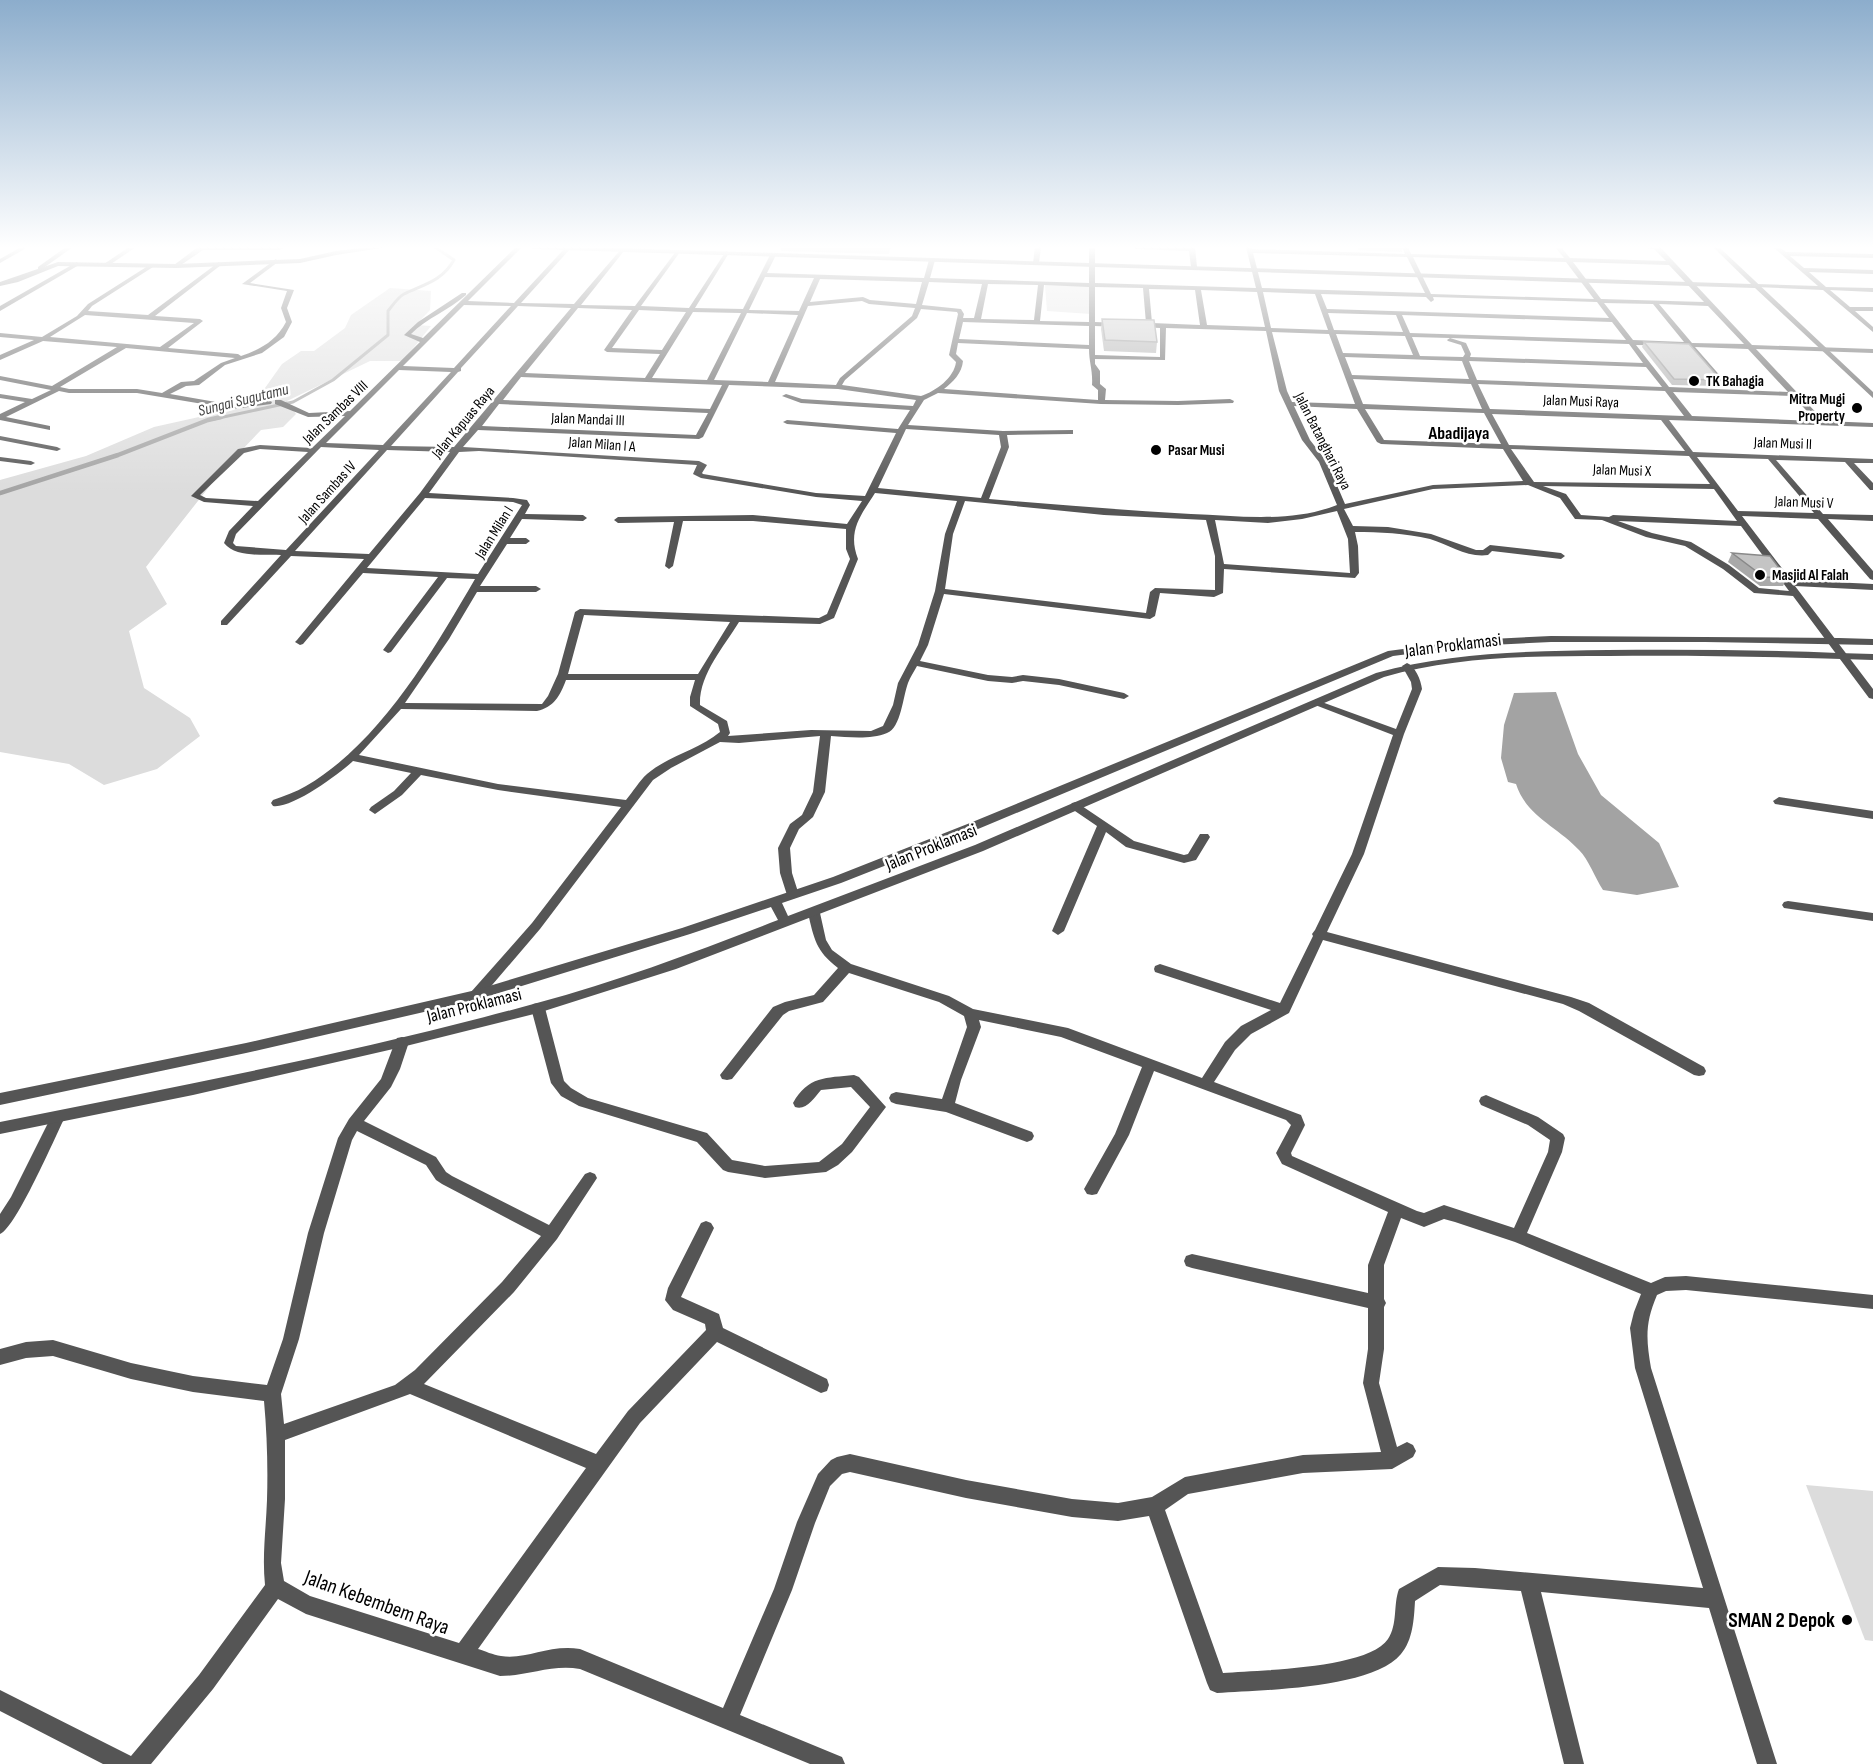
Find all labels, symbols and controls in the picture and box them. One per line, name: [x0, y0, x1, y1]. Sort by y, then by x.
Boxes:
place label: TK Bahagia: [1706, 372, 1764, 391]
marker: TK Bahagia: [1687, 374, 1701, 388]
street label: Jalan Sambas VIII: [298, 376, 372, 449]
water label: Sungai Sugutamu: [196, 380, 291, 421]
street label: Jalan Kapuas Raya: [427, 382, 499, 463]
street label: Jalan Batanghari Raya: [1289, 388, 1355, 493]
place label: Mitra Mugi Property: [1789, 390, 1846, 426]
street label: Jalan Musi Raya: [1542, 391, 1619, 412]
marker: Mitra Mugi Property: [1850, 401, 1864, 415]
street label: Jalan Mandai III: [550, 409, 625, 430]
district label: Abadijaya: [1428, 423, 1489, 444]
street label: Jalan Milan I A: [567, 433, 637, 456]
street label: Jalan Musi II: [1753, 433, 1812, 454]
place label: Pasar Musi: [1168, 441, 1224, 460]
marker: Pasar Musi: [1149, 443, 1163, 457]
street label: Jalan Sambas IV: [294, 457, 361, 528]
street label: Jalan Musi X: [1592, 460, 1652, 481]
street label: Jalan Musi V: [1773, 492, 1834, 513]
street label: Jalan Milan I: [470, 502, 518, 563]
place label: Masjid Al Falah: [1772, 566, 1849, 585]
marker: Masjid Al Falah: [1753, 568, 1767, 582]
street label: Jalan Proklamasi: [1403, 629, 1502, 662]
street label: Jalan Proklamasi: [881, 820, 980, 876]
street label: Jalan Proklamasi: [424, 984, 524, 1028]
street label: Jalan Kebembem Raya: [300, 1564, 453, 1640]
place label: SMAN 2 Depok: [1728, 1608, 1835, 1633]
marker: SMAN 2 Depok: [1840, 1613, 1854, 1627]

